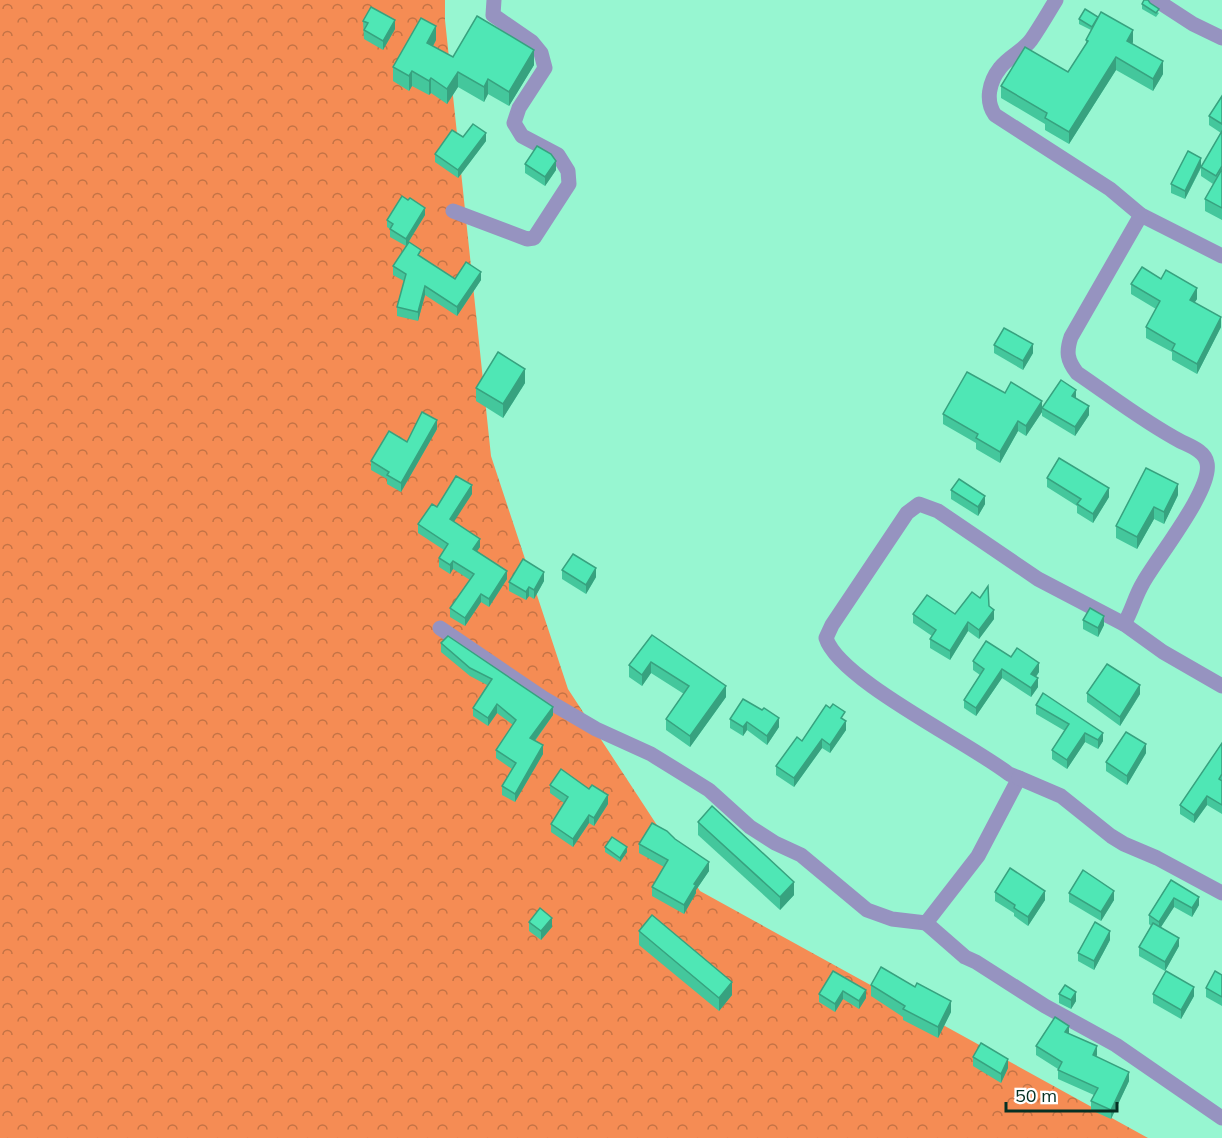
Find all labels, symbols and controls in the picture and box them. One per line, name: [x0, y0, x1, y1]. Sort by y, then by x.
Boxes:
scale bar: [1006, 1075, 1117, 1113]
text: 50 m: [1015, 1084, 1057, 1107]

